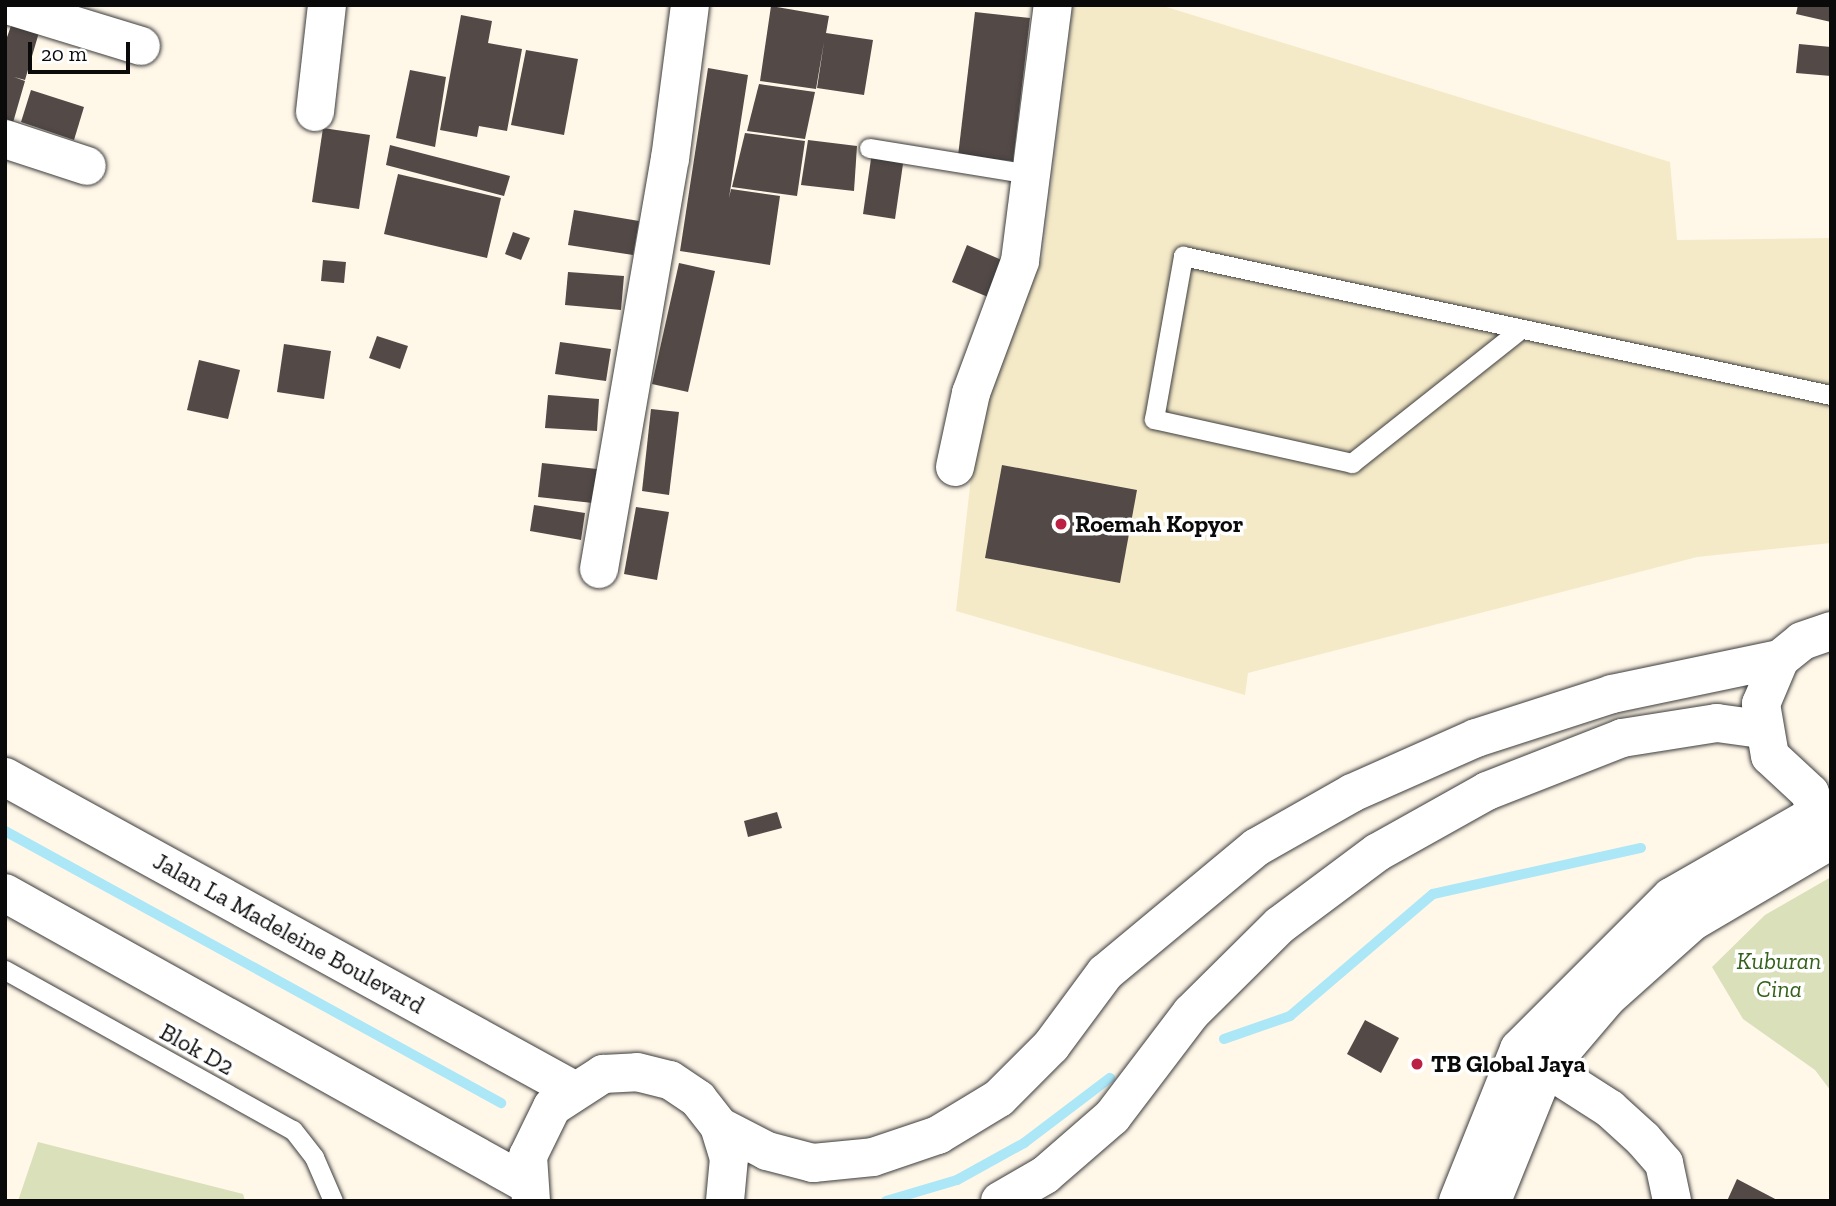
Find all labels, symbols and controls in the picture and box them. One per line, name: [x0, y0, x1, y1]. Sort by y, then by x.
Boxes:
scale bar: [32, 28, 133, 72]
text: 20 m: [41, 41, 87, 66]
place label: Roemah Kopyor: [1075, 510, 1243, 538]
marker: Roemah Kopyor: [1053, 516, 1069, 532]
street label: Jalan La Madeleine Boulevard: [148, 846, 430, 1020]
park label: Kuburan Cina: [1737, 947, 1821, 1003]
street label: Blok D2: [155, 1017, 239, 1081]
place label: TB Global Jaya: [1431, 1050, 1586, 1078]
marker: TB Global Jaya: [1409, 1056, 1425, 1072]

